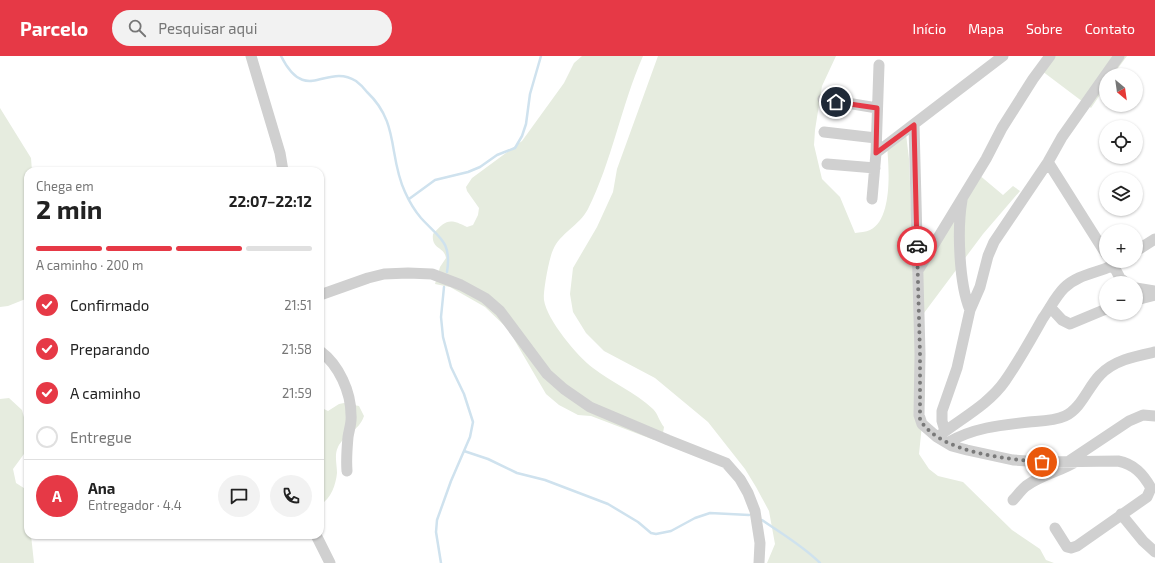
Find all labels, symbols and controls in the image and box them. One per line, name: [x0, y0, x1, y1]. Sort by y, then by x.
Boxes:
search box: [112, 10, 392, 46]
text: Parcelo: [20, 17, 88, 40]
icon: search: [126, 17, 148, 39]
text: Pesquisar aqui: [158, 19, 257, 37]
text: Início: [913, 20, 946, 37]
text: Mapa: [968, 20, 1004, 37]
text: Sobre: [1026, 20, 1063, 37]
text: Contato: [1085, 20, 1135, 37]
north arrow: [1099, 68, 1143, 112]
map controls: [1099, 68, 1143, 320]
pin: [819, 85, 853, 119]
icon: home: [825, 91, 847, 113]
button: locate: [1099, 120, 1143, 164]
button: layers: [1099, 172, 1143, 216]
text: Chega em: [36, 178, 94, 194]
text: 22:07–22:12: [229, 192, 312, 210]
text: 2 min: [36, 193, 102, 224]
button: +: [1099, 224, 1143, 268]
courier: [897, 226, 937, 266]
icon: car: [906, 235, 928, 257]
text: A caminho · 200 m: [36, 257, 143, 273]
button: −: [1099, 276, 1143, 320]
icon: check: [36, 294, 58, 316]
text: Confirmado: [70, 296, 149, 314]
text: 21:51: [284, 297, 312, 313]
icon: check: [36, 338, 58, 360]
text: Preparando: [70, 340, 150, 358]
text: 21:58: [282, 341, 312, 357]
icon: check: [36, 382, 58, 404]
text: A caminho: [70, 384, 141, 402]
text: 21:59: [282, 385, 312, 401]
text: Entregue: [70, 428, 132, 446]
pin: [1025, 445, 1059, 479]
icon: bag: [1031, 451, 1053, 473]
button: chat: [218, 475, 260, 517]
button: phone: [270, 475, 312, 517]
text: Ana: [88, 479, 115, 497]
text: A: [52, 487, 62, 505]
text: Entregador · 4.4: [88, 497, 182, 513]

